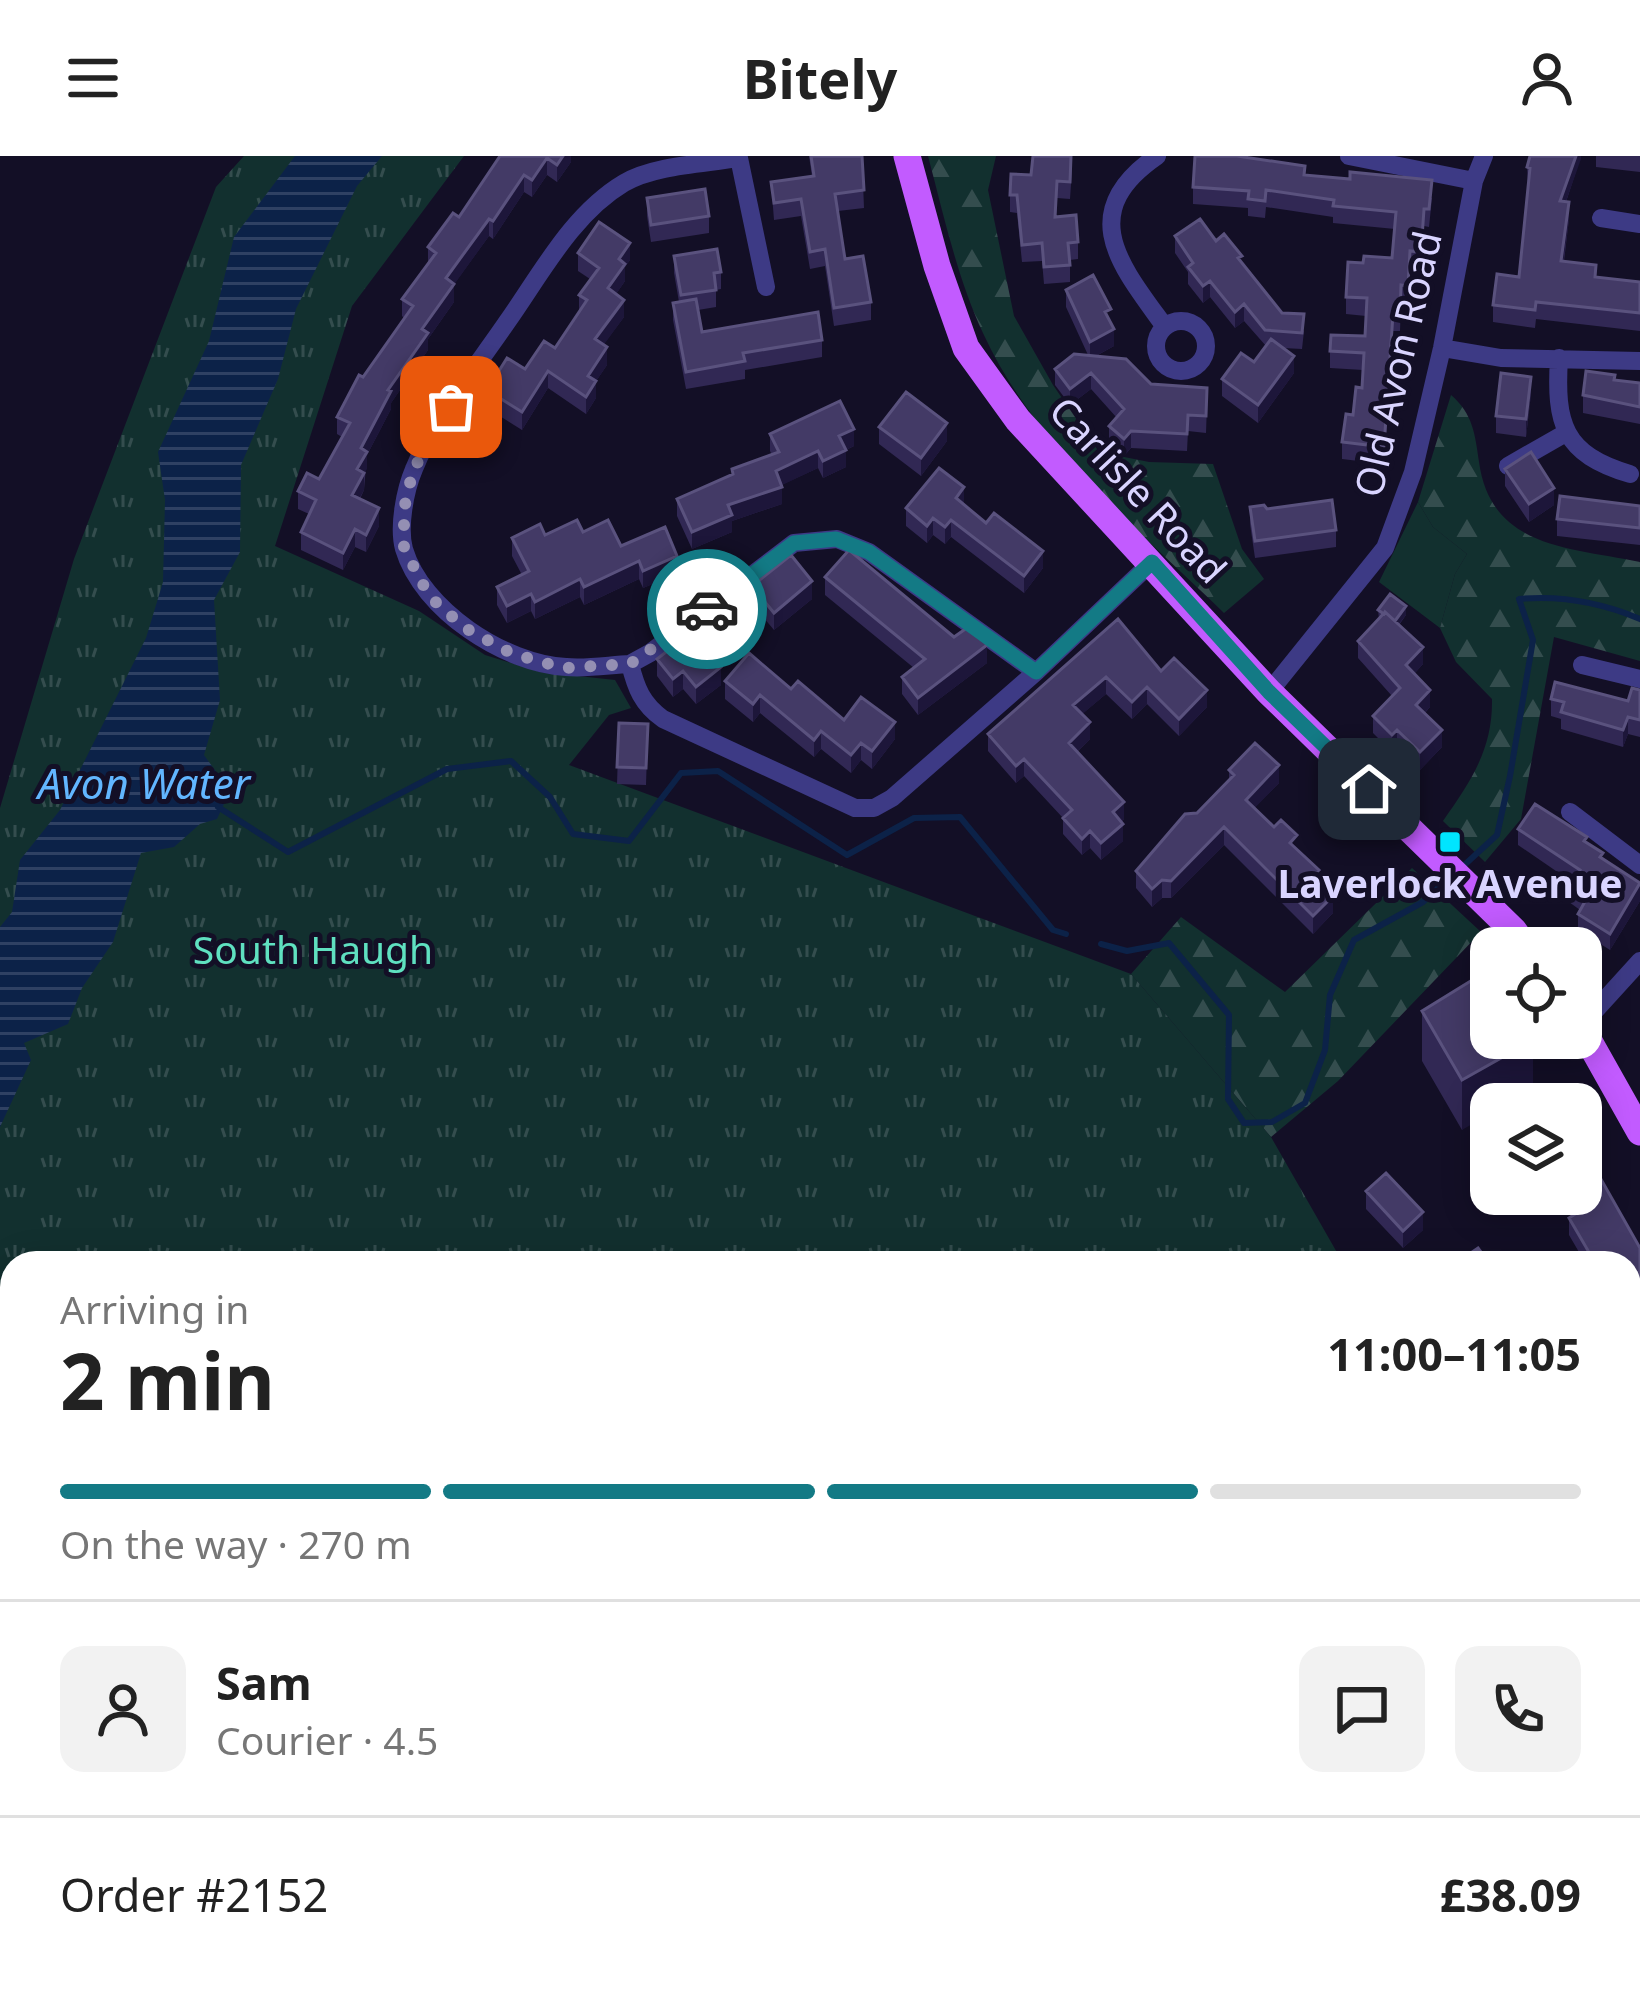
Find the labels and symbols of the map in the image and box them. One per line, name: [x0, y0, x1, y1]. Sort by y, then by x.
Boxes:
street label: Old Avon Road: [1340, 226, 1453, 502]
pin: [400, 356, 502, 458]
street label: Carlisle Road: [1039, 384, 1239, 594]
courier: [647, 549, 767, 669]
pin: [1318, 738, 1420, 840]
water label: Avon Water: [35, 754, 253, 811]
marker: Laverlock Avenue: [1437, 829, 1463, 855]
place label: Laverlock Avenue: [1277, 856, 1623, 909]
park label: South Haugh: [193, 922, 433, 975]

